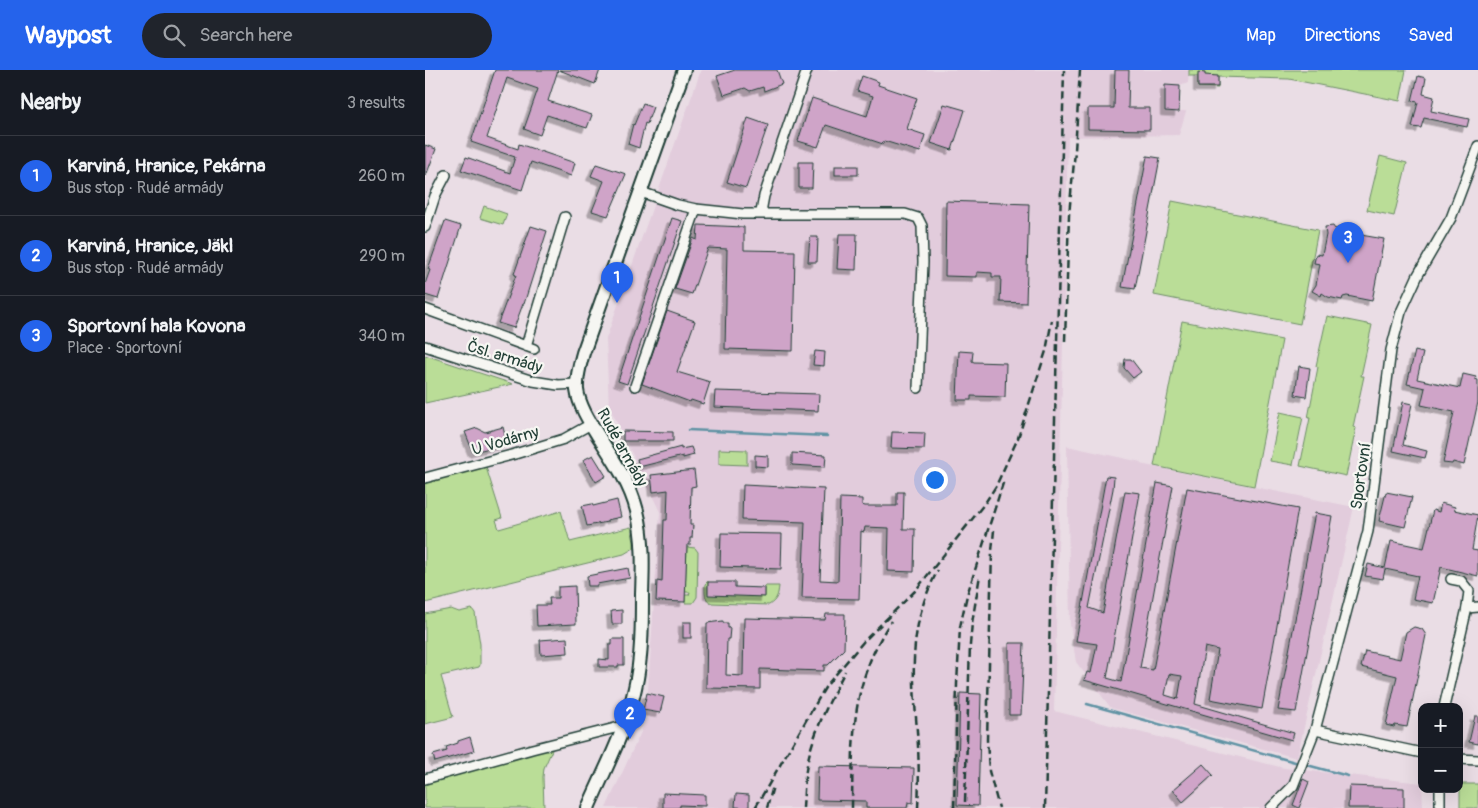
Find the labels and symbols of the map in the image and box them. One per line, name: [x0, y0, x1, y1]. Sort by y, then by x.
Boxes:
pin: 3: [1332, 222, 1364, 263]
pin: 1: [601, 262, 633, 303]
street label: Čsl. armády: [465, 336, 545, 378]
street label: Rudé armády: [592, 405, 652, 490]
street label: U Vodárny: [469, 422, 541, 460]
street label: Sportovní: [1346, 442, 1376, 511]
your location: [922, 467, 948, 493]
pin: 2: [614, 698, 646, 739]

